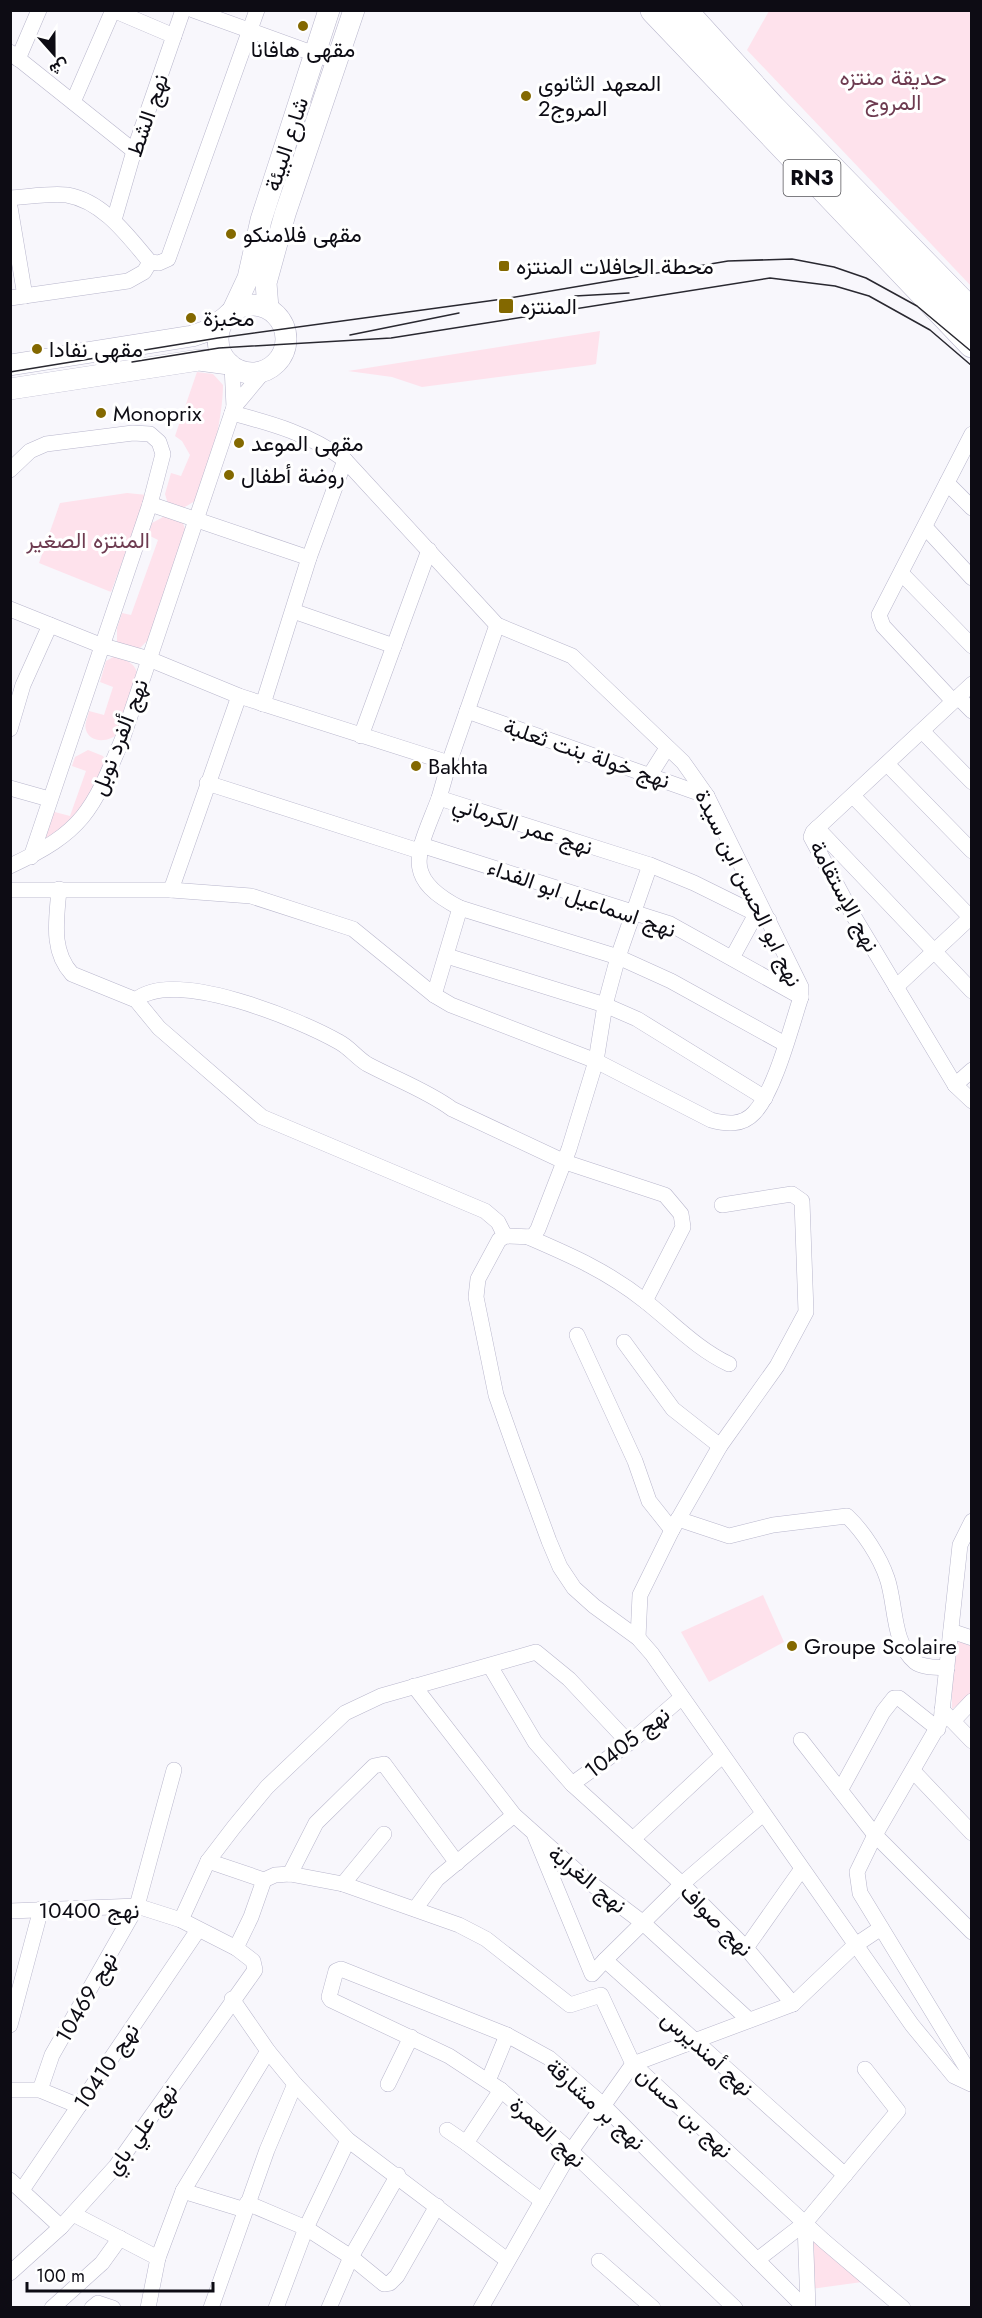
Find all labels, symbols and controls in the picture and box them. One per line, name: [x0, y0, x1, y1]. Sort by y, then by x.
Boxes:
marker: مقهى هافانا: [296, 19, 310, 33]
north arrow: [24, 24, 84, 84]
place label: مقهى هافانا: [251, 33, 355, 65]
text: ش: [46, 53, 72, 82]
park label: حديقة منتزه المروج: [840, 61, 946, 118]
place label: المعهد الثانوي المروج2: [538, 67, 661, 124]
street label: نهج الشط: [118, 69, 176, 161]
marker: المعهد الثانوي المروج2: [519, 89, 533, 103]
street label: شارع البيئة: [256, 93, 316, 195]
road number: RN3: [784, 160, 840, 196]
place label: مقهى فلامنكو: [243, 218, 362, 250]
marker: مقهى فلامنكو: [224, 227, 238, 241]
place label: محطة الحافلات المنتزه: [516, 250, 714, 282]
marker: محطة الحافلات المنتزه: [497, 259, 511, 273]
place label: المنتزه: [520, 290, 577, 322]
marker: المنتزه: [497, 297, 515, 315]
place label: مخبزة: [203, 302, 254, 334]
marker: مخبزة: [184, 311, 198, 325]
place label: مقهى نفادا: [49, 333, 143, 365]
marker: مقهى نفادا: [30, 342, 44, 356]
place label: Monoprix: [113, 397, 202, 429]
marker: Monoprix: [94, 406, 108, 420]
place label: مقهى الموعد: [251, 427, 363, 459]
marker: مقهى الموعد: [232, 436, 246, 450]
place label: روضة أطفال: [241, 459, 345, 491]
marker: روضة أطفال: [222, 468, 236, 482]
park label: المنتزه الصغير: [25, 524, 150, 556]
street label: نهج ألفرد نوبل: [82, 674, 156, 800]
street label: نهج خولة بنت ثعلبة: [499, 710, 675, 796]
place label: Bakhta: [428, 750, 488, 782]
marker: Bakhta: [409, 759, 423, 773]
street label: نهج ابو الحسن ابن سيدة: [687, 784, 811, 992]
street label: نهج عمر الكرماني: [448, 787, 597, 866]
street label: نهج الإستقامة: [802, 835, 888, 957]
street label: نهج اسماعيل ابو الفداء: [483, 851, 681, 945]
place label: Groupe Scolaire: [804, 1630, 957, 1662]
marker: Groupe Scolaire: [785, 1639, 799, 1653]
street label: نهج 10405: [578, 1698, 676, 1786]
street label: نهج الغرابة: [542, 1837, 634, 1921]
street label: نهج صواف: [673, 1876, 761, 1964]
street label: نهج 10400: [38, 1894, 140, 1926]
street label: نهج 10469: [47, 1946, 125, 2048]
street label: نهج أمنديرس: [654, 2003, 762, 2103]
street label: نهج 10410: [65, 2016, 147, 2116]
street label: نهج بر مشارقة: [539, 2051, 653, 2157]
street label: نهج بن حسان: [630, 2059, 740, 2165]
street label: نهج علي باي: [97, 2077, 188, 2183]
street label: نهج العمرة: [503, 2089, 593, 2175]
scale bar: [27, 2255, 213, 2293]
text: 100 m: [36, 2263, 85, 2289]

